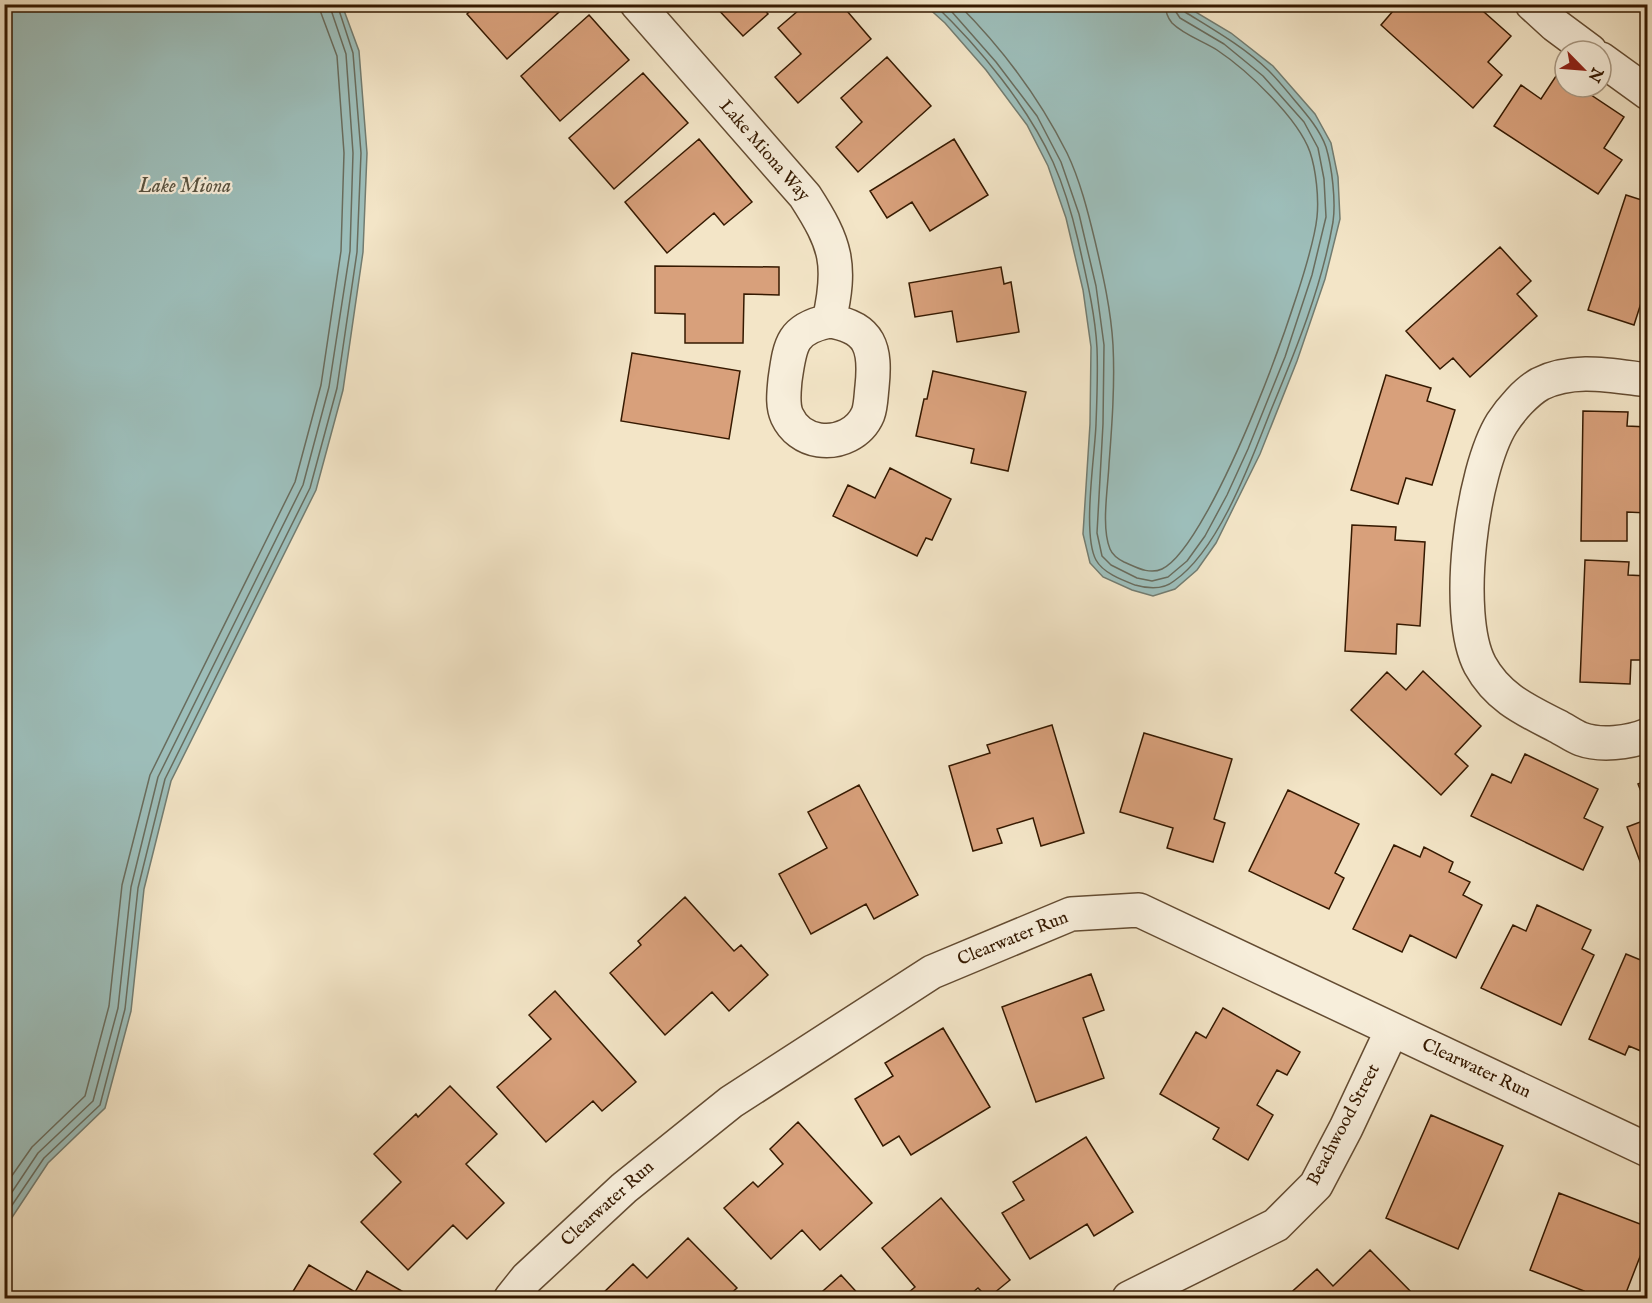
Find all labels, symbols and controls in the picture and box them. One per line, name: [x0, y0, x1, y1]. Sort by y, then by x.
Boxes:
north arrow: [1553, 39, 1613, 99]
text: N: [1583, 63, 1607, 85]
street label: Lake Miona Way: [714, 95, 815, 207]
water label: Lake Miona: [138, 174, 231, 199]
street label: Clearwater Run: [954, 906, 1072, 972]
street label: Clearwater Run: [1418, 1034, 1534, 1104]
street label: Beachwood Street: [1302, 1060, 1386, 1190]
street label: Clearwater Run: [557, 1156, 660, 1252]

